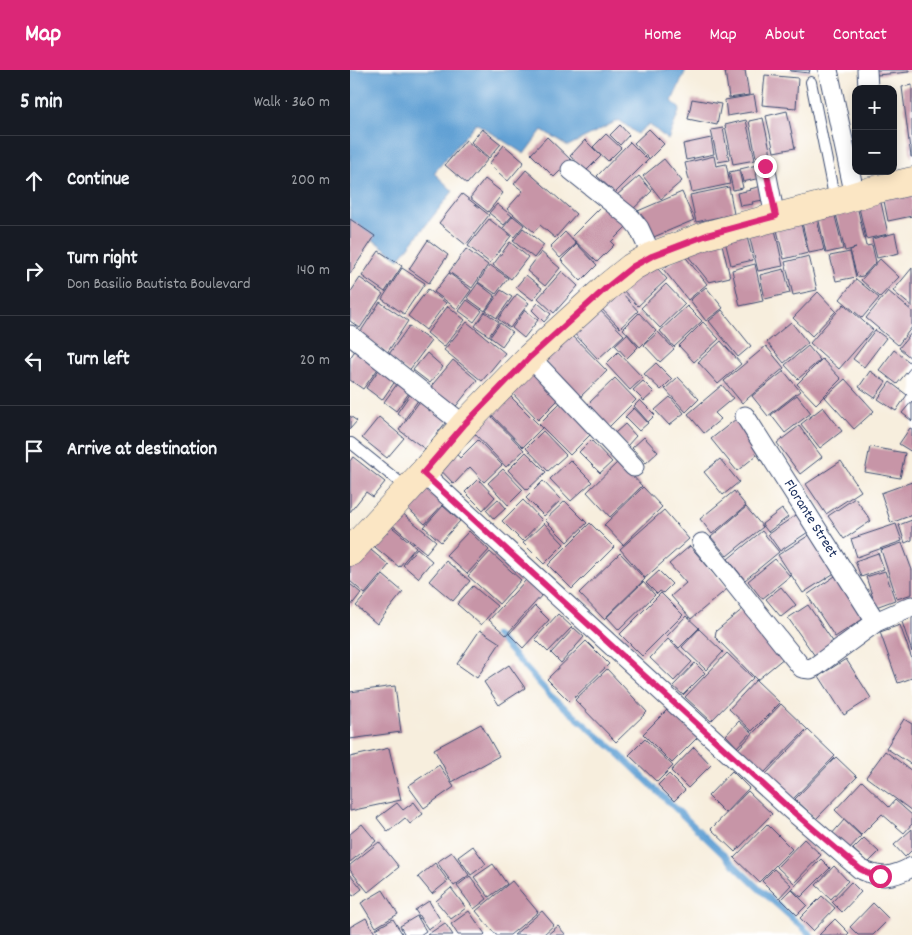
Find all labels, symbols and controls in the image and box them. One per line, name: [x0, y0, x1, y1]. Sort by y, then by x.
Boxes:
text: Map: [25, 18, 61, 52]
text: Home: [644, 23, 681, 48]
text: Map: [709, 23, 737, 48]
text: About: [765, 23, 805, 48]
text: Contact: [833, 23, 887, 48]
map controls: [852, 85, 897, 175]
button: +: [852, 85, 897, 130]
text: 5 min: [20, 88, 63, 118]
text: Walk · 360 m: [254, 91, 330, 114]
button: −: [852, 130, 897, 175]
route end: [754, 155, 777, 178]
icon: ahead: [20, 167, 48, 195]
text: Continue: [67, 167, 129, 194]
text: 200 m: [291, 169, 330, 192]
text: Turn right: [67, 246, 138, 273]
icon: right: [20, 257, 48, 285]
text: 140 m: [296, 259, 330, 282]
text: Don Basilio Bautista Boulevard: [67, 273, 250, 296]
icon: left: [20, 347, 48, 375]
text: Turn left: [67, 347, 130, 374]
text: 20 m: [300, 349, 330, 372]
icon: arrive: [20, 437, 48, 465]
text: Arrive at destination: [67, 437, 217, 464]
street label: Florante Street: [777, 476, 843, 563]
route start: [869, 865, 892, 888]

